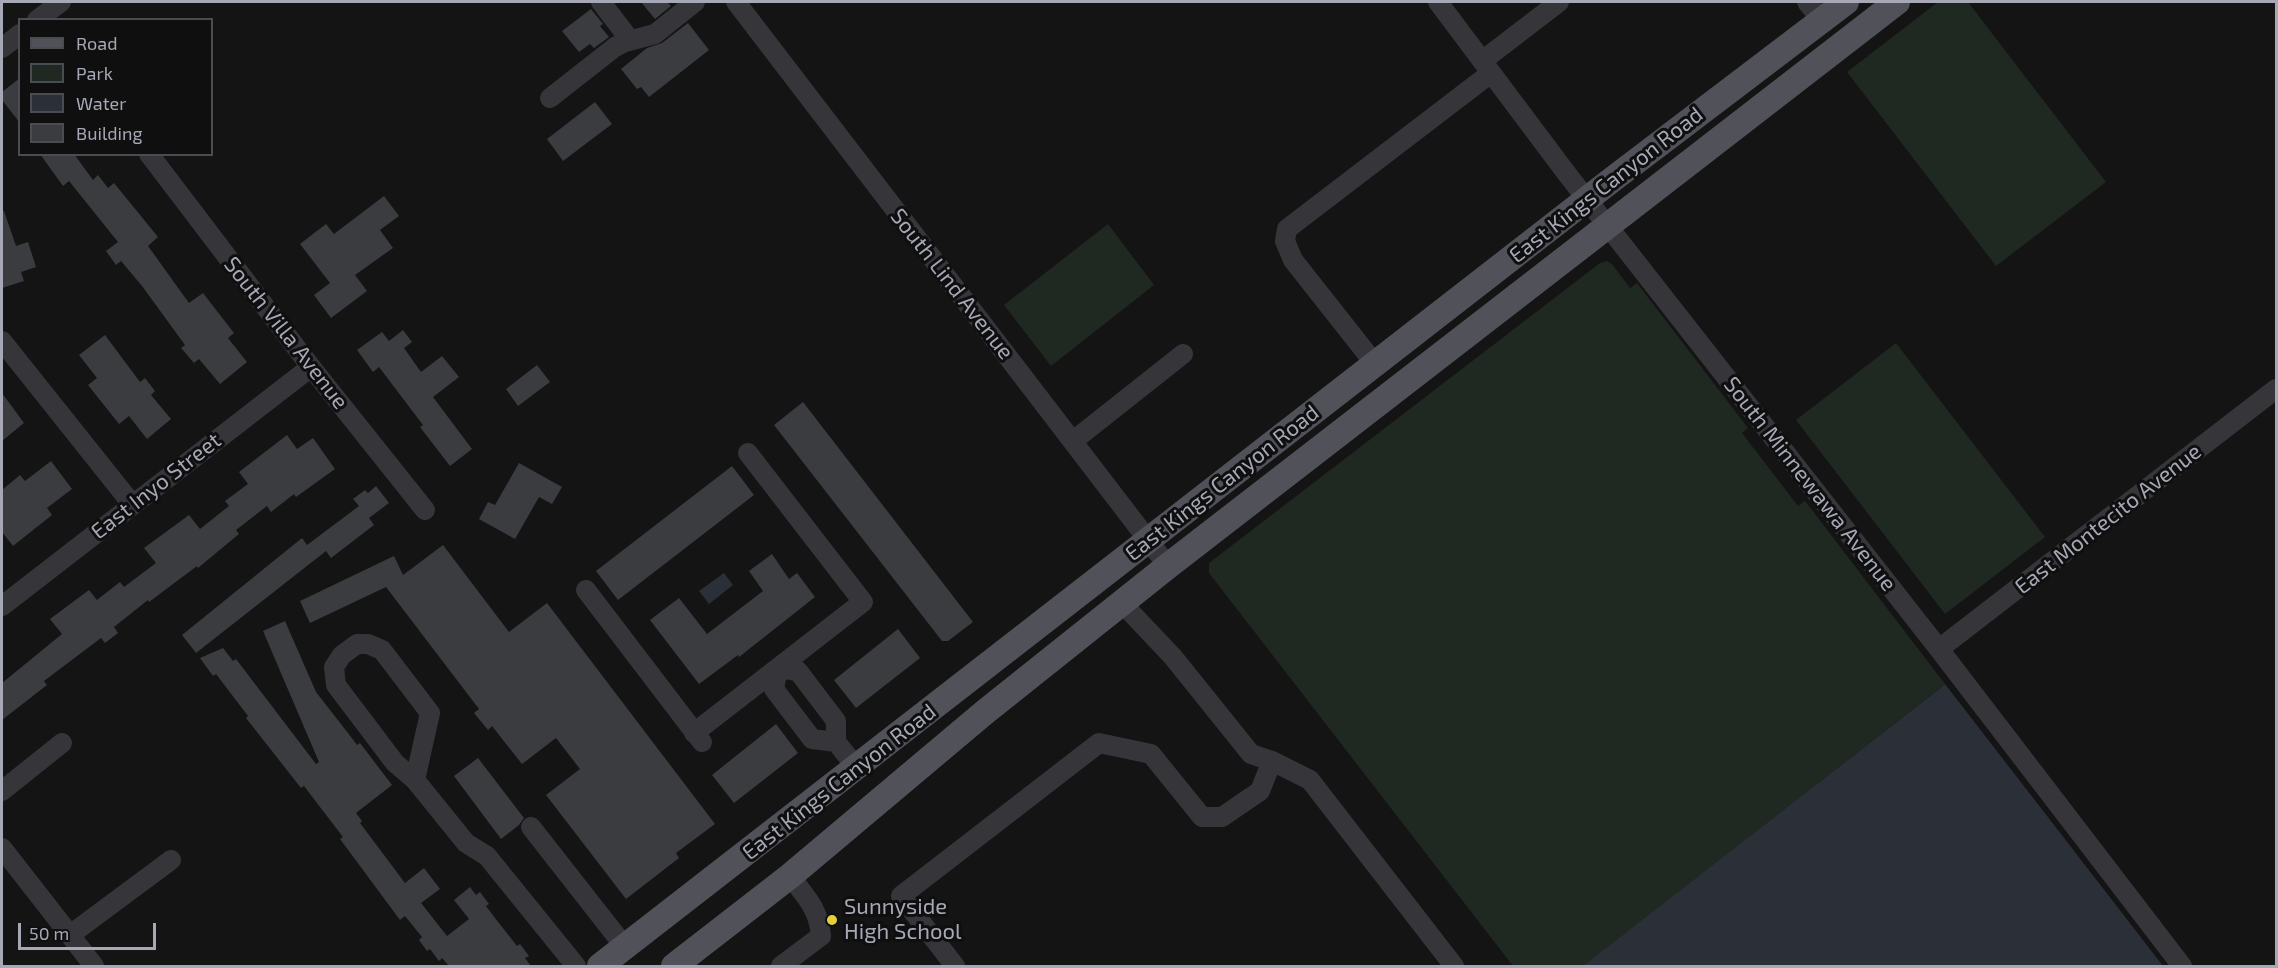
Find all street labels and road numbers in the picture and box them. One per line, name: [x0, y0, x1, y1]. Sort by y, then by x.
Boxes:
street label: East Kings Canyon Road: [1504, 101, 1708, 269]
street label: South Lind Avenue: [885, 203, 1019, 365]
street label: South Villa Avenue: [218, 252, 354, 414]
street label: South Minnewawa Avenue: [1718, 372, 1902, 596]
street label: East Kings Canyon Road: [1120, 399, 1324, 567]
street label: East Inyo Street: [86, 427, 226, 545]
street label: East Montecito Avenue: [2010, 438, 2206, 600]
street label: East Kings Canyon Road: [737, 698, 941, 866]

